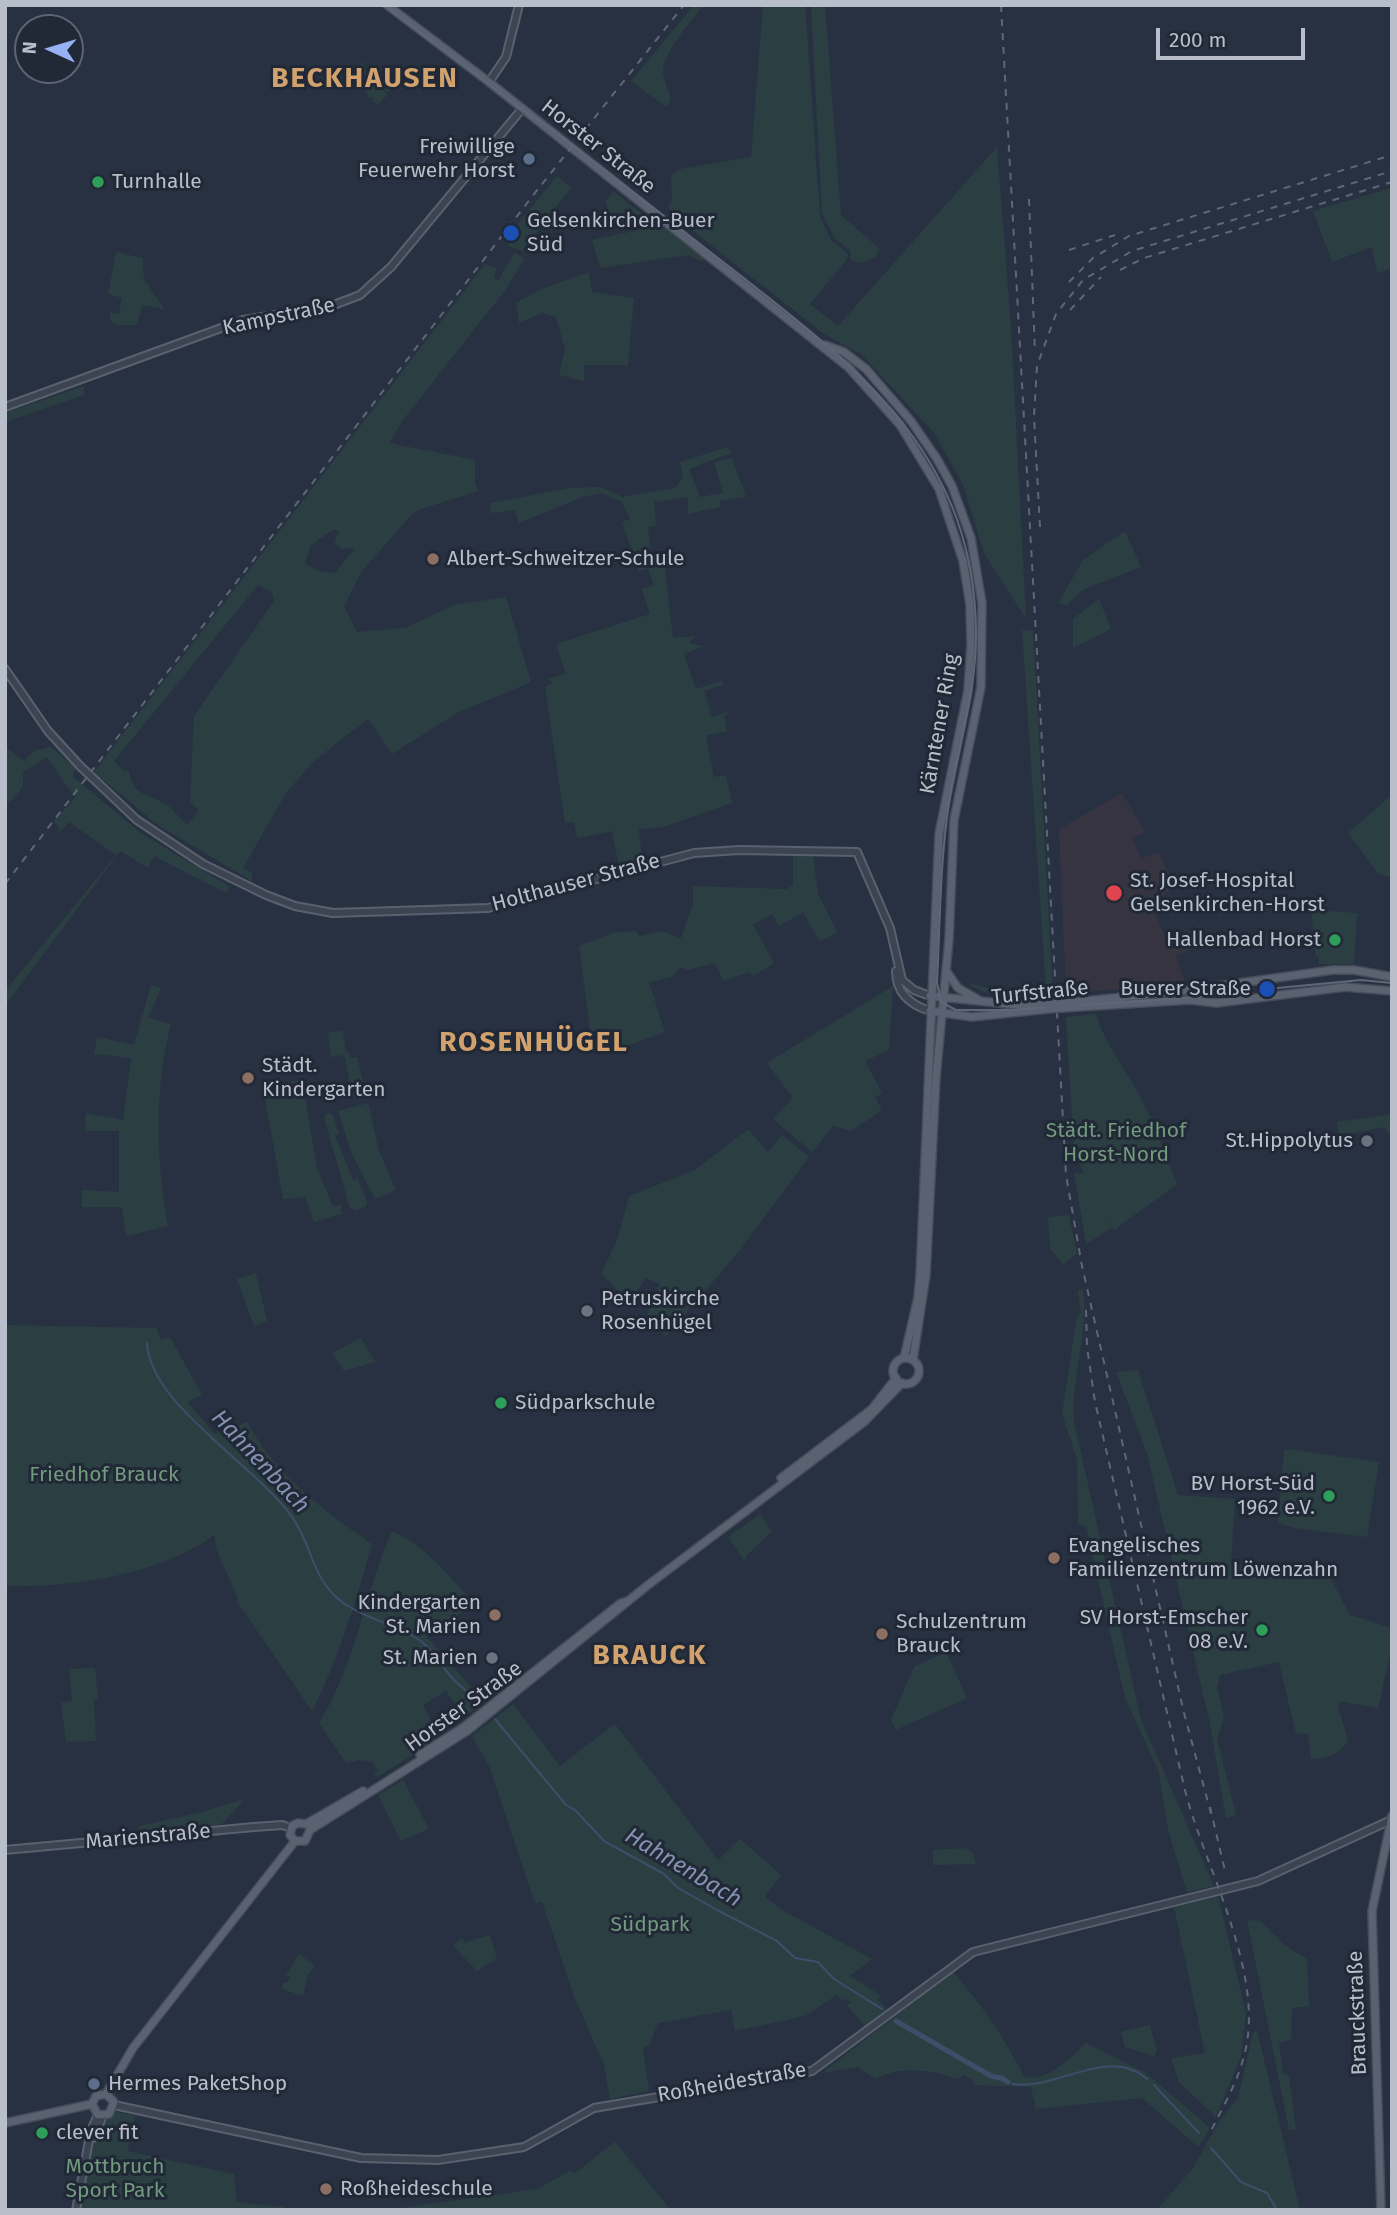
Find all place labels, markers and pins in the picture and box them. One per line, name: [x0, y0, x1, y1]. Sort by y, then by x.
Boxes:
place label: Freiwillige Feuerwehr Horst: [358, 134, 515, 184]
marker: Freiwillige Feuerwehr Horst: [521, 151, 537, 167]
place label: Turnhalle: [112, 169, 202, 195]
marker: Turnhalle: [90, 174, 106, 190]
place label: Gelsenkirchen-Buer Süd: [527, 208, 715, 258]
marker: Gelsenkirchen-Buer Süd: [501, 223, 521, 243]
place label: Albert-Schweitzer-Schule: [447, 546, 684, 572]
marker: Albert-Schweitzer-Schule: [425, 551, 441, 567]
place label: St. Josef-Hospital Gelsenkirchen-Horst: [1130, 868, 1325, 918]
marker: St. Josef-Hospital Gelsenkirchen-Horst: [1104, 883, 1124, 903]
place label: Hallenbad Horst: [1166, 927, 1321, 953]
marker: Hallenbad Horst: [1327, 932, 1343, 948]
place label: Buerer Straße: [1120, 976, 1251, 1002]
marker: Buerer Straße: [1257, 979, 1277, 999]
place label: Städt. Kindergarten: [262, 1053, 385, 1103]
marker: Städt. Kindergarten: [240, 1070, 256, 1086]
place label: St.Hippolytus: [1226, 1128, 1353, 1154]
marker: St.Hippolytus: [1359, 1133, 1375, 1149]
place label: Petruskirche Rosenhügel: [601, 1286, 720, 1336]
marker: Petruskirche Rosenhügel: [579, 1303, 595, 1319]
place label: Südparkschule: [515, 1390, 656, 1416]
marker: Südparkschule: [493, 1395, 509, 1411]
place label: BV Horst-Süd 1962 e.V.: [1191, 1471, 1315, 1521]
marker: BV Horst-Süd 1962 e.V.: [1321, 1488, 1337, 1504]
place label: Evangelisches Familienzentrum Löwenzahn: [1068, 1533, 1338, 1583]
marker: Evangelisches Familienzentrum Löwenzahn: [1046, 1550, 1062, 1566]
place label: Kindergarten St. Marien: [358, 1590, 481, 1640]
place label: SV Horst-Emscher 08 e.V.: [1080, 1605, 1248, 1655]
marker: Kindergarten St. Marien: [487, 1607, 503, 1623]
place label: Schulzentrum Brauck: [896, 1609, 1027, 1659]
marker: SV Horst-Emscher 08 e.V.: [1254, 1622, 1270, 1638]
marker: Schulzentrum Brauck: [874, 1626, 890, 1642]
place label: St. Marien: [383, 1645, 478, 1671]
marker: St. Marien: [484, 1650, 500, 1666]
place label: Hermes PaketShop: [108, 2071, 287, 2097]
marker: Hermes PaketShop: [86, 2076, 102, 2092]
place label: clever fit: [56, 2120, 138, 2146]
marker: clever fit: [34, 2125, 50, 2141]
place label: Roßheideschule: [340, 2176, 493, 2202]
marker: Roßheideschule: [318, 2181, 334, 2197]

